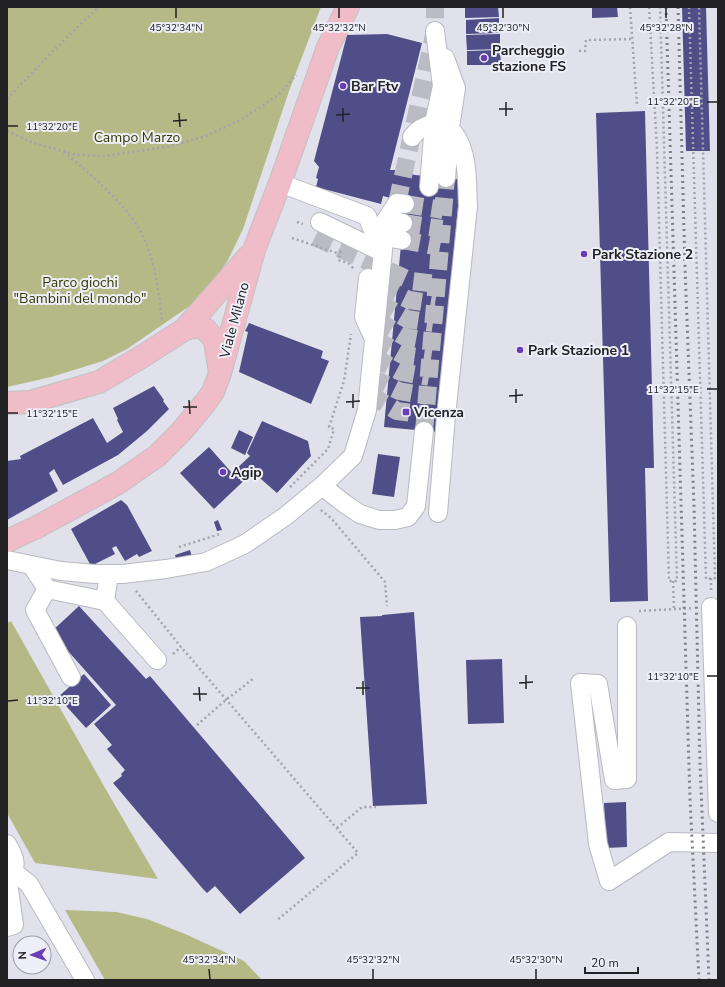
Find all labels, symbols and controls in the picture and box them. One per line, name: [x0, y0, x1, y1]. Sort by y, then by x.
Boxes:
text: 45°32'34"N: [149, 21, 203, 35]
text: 45°32'32"N: [312, 21, 366, 35]
text: 45°32'30"N: [476, 21, 530, 35]
text: 45°32'28"N: [639, 21, 693, 35]
place label: Parcheggio stazione FS: [492, 41, 566, 76]
marker: Parcheggio stazione FS: [479, 53, 489, 63]
place label: Bar Ftv: [351, 77, 399, 96]
marker: Bar Ftv: [338, 81, 348, 91]
text: 11°32'20"E: [647, 95, 699, 109]
text: 11°32'20"E: [26, 120, 78, 134]
park label: Campo Marzo: [94, 128, 181, 147]
place label: Park Stazione 2: [592, 245, 693, 264]
marker: Park Stazione 2: [579, 249, 589, 259]
park label: Parco giochi "Bambini del mondo": [13, 273, 147, 308]
street label: Viale Milano: [215, 280, 254, 361]
place label: Park Stazione 1: [528, 341, 629, 360]
marker: Park Stazione 1: [515, 345, 525, 355]
text: 11°32'15"E: [647, 383, 699, 397]
place label: Vicenza: [413, 403, 464, 422]
text: 11°32'15"E: [26, 407, 78, 421]
marker: Vicenza: [401, 407, 411, 417]
place label: Agip: [231, 463, 262, 482]
marker: Agip: [218, 467, 228, 477]
text: 11°32'10"E: [647, 670, 699, 684]
text: 11°32'10"E: [26, 694, 78, 708]
north arrow: [12, 935, 52, 975]
scale bar: [585, 949, 638, 975]
text: N: [15, 951, 30, 960]
text: 45°32'34"N: [182, 953, 236, 967]
text: 45°32'32"N: [346, 953, 400, 967]
text: 45°32'30"N: [509, 953, 563, 967]
text: 20 m: [591, 955, 619, 971]

